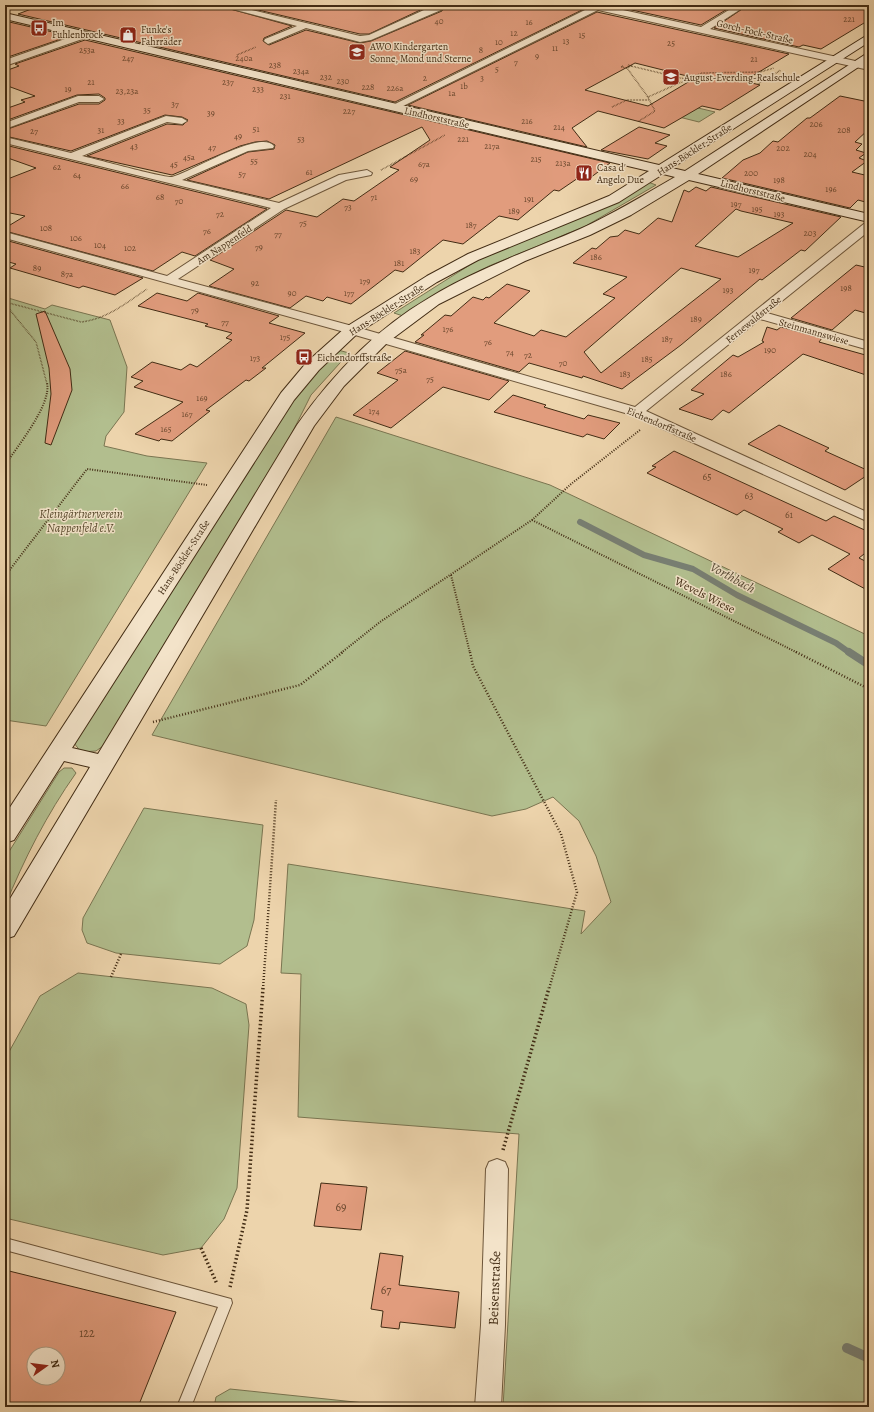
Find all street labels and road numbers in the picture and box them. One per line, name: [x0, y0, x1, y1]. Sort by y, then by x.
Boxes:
street label: Gorch-Fock-Straße: [715, 16, 795, 47]
street label: Lindhorststraße: [403, 104, 471, 131]
street label: Hans-Böckler-Straße: [654, 120, 735, 179]
street label: Lindhorststraße: [719, 176, 787, 205]
street label: Am Nappenfeld: [193, 221, 256, 269]
street label: Hans-Böckler-Straße: [346, 280, 427, 339]
street label: Fernewaldstraße: [723, 292, 784, 346]
street label: Steinmannswiese: [777, 315, 851, 348]
street label: Eichendorffstraße: [625, 404, 699, 445]
street label: Hans-Böckler-Straße: [154, 517, 213, 597]
street label: Wevels Wiese: [671, 572, 738, 617]
street label: Beisenstraße: [484, 1250, 505, 1326]

